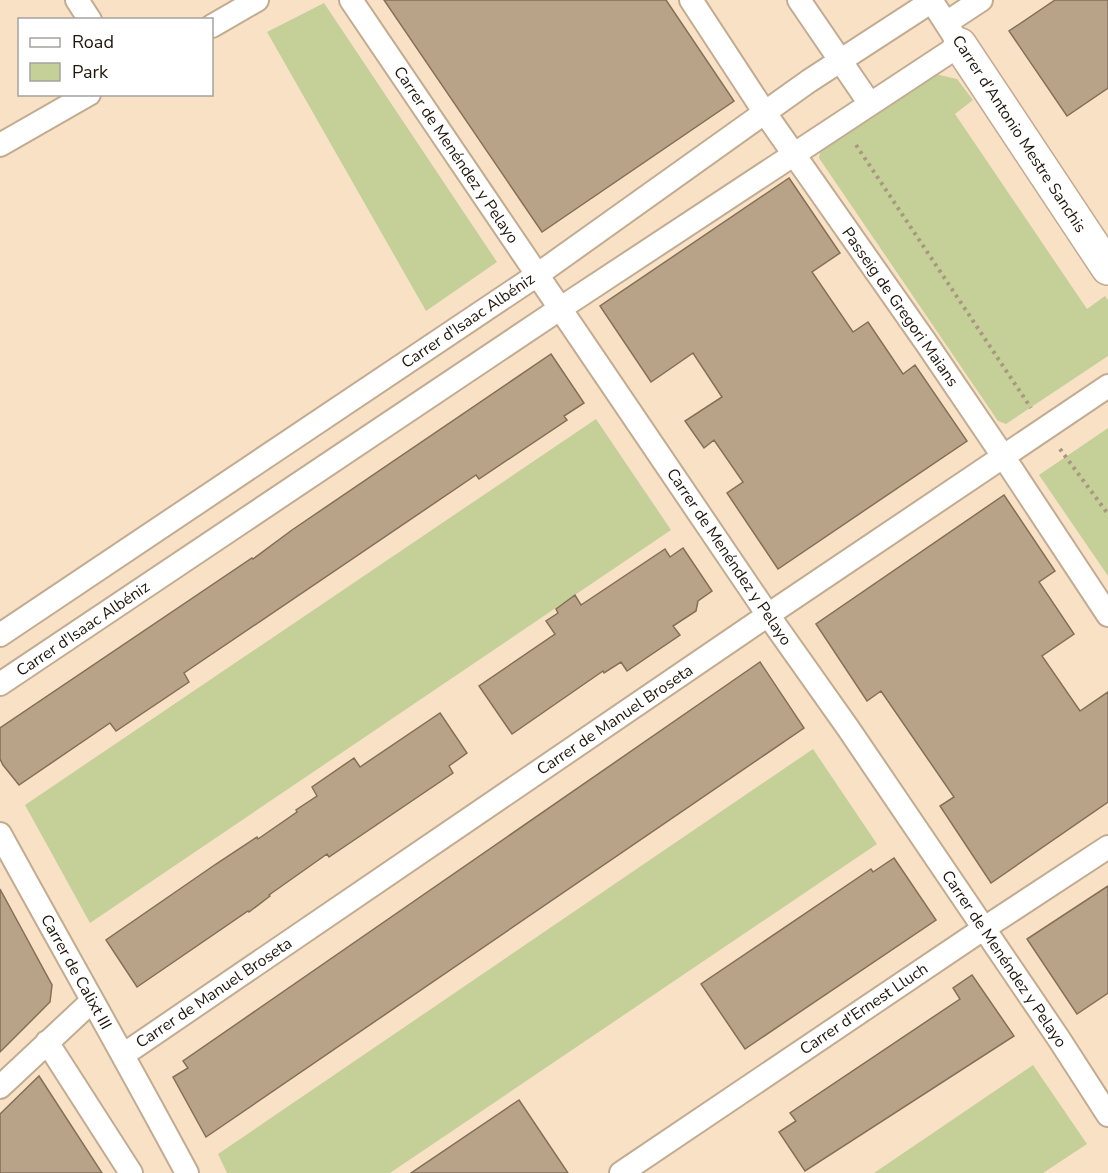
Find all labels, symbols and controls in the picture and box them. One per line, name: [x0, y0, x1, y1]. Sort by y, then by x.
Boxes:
legend: [18, 18, 213, 96]
text: Road: [72, 30, 114, 54]
street label: Carrer d'Antonio Mestre Sanchis: [947, 31, 1091, 237]
text: Park: [72, 60, 109, 84]
street label: Carrer de Menéndez y Pelayo: [388, 62, 524, 248]
street label: Passeig de Gregori Maians: [836, 223, 964, 391]
street label: Carrer d'Isaac Albéniz: [397, 268, 539, 374]
street label: Carrer de Menéndez y Pelayo: [661, 464, 797, 650]
street label: Carrer d'Isaac Albéniz: [12, 576, 154, 682]
street label: Carrer de Manuel Broseta: [533, 659, 697, 781]
street label: Carrer de Menéndez y Pelayo: [936, 866, 1072, 1052]
street label: Carrer de Calixt III: [35, 910, 117, 1034]
street label: Carrer de Manuel Broseta: [132, 932, 296, 1054]
street label: Carrer d'Ernest Lluch: [795, 958, 933, 1060]

